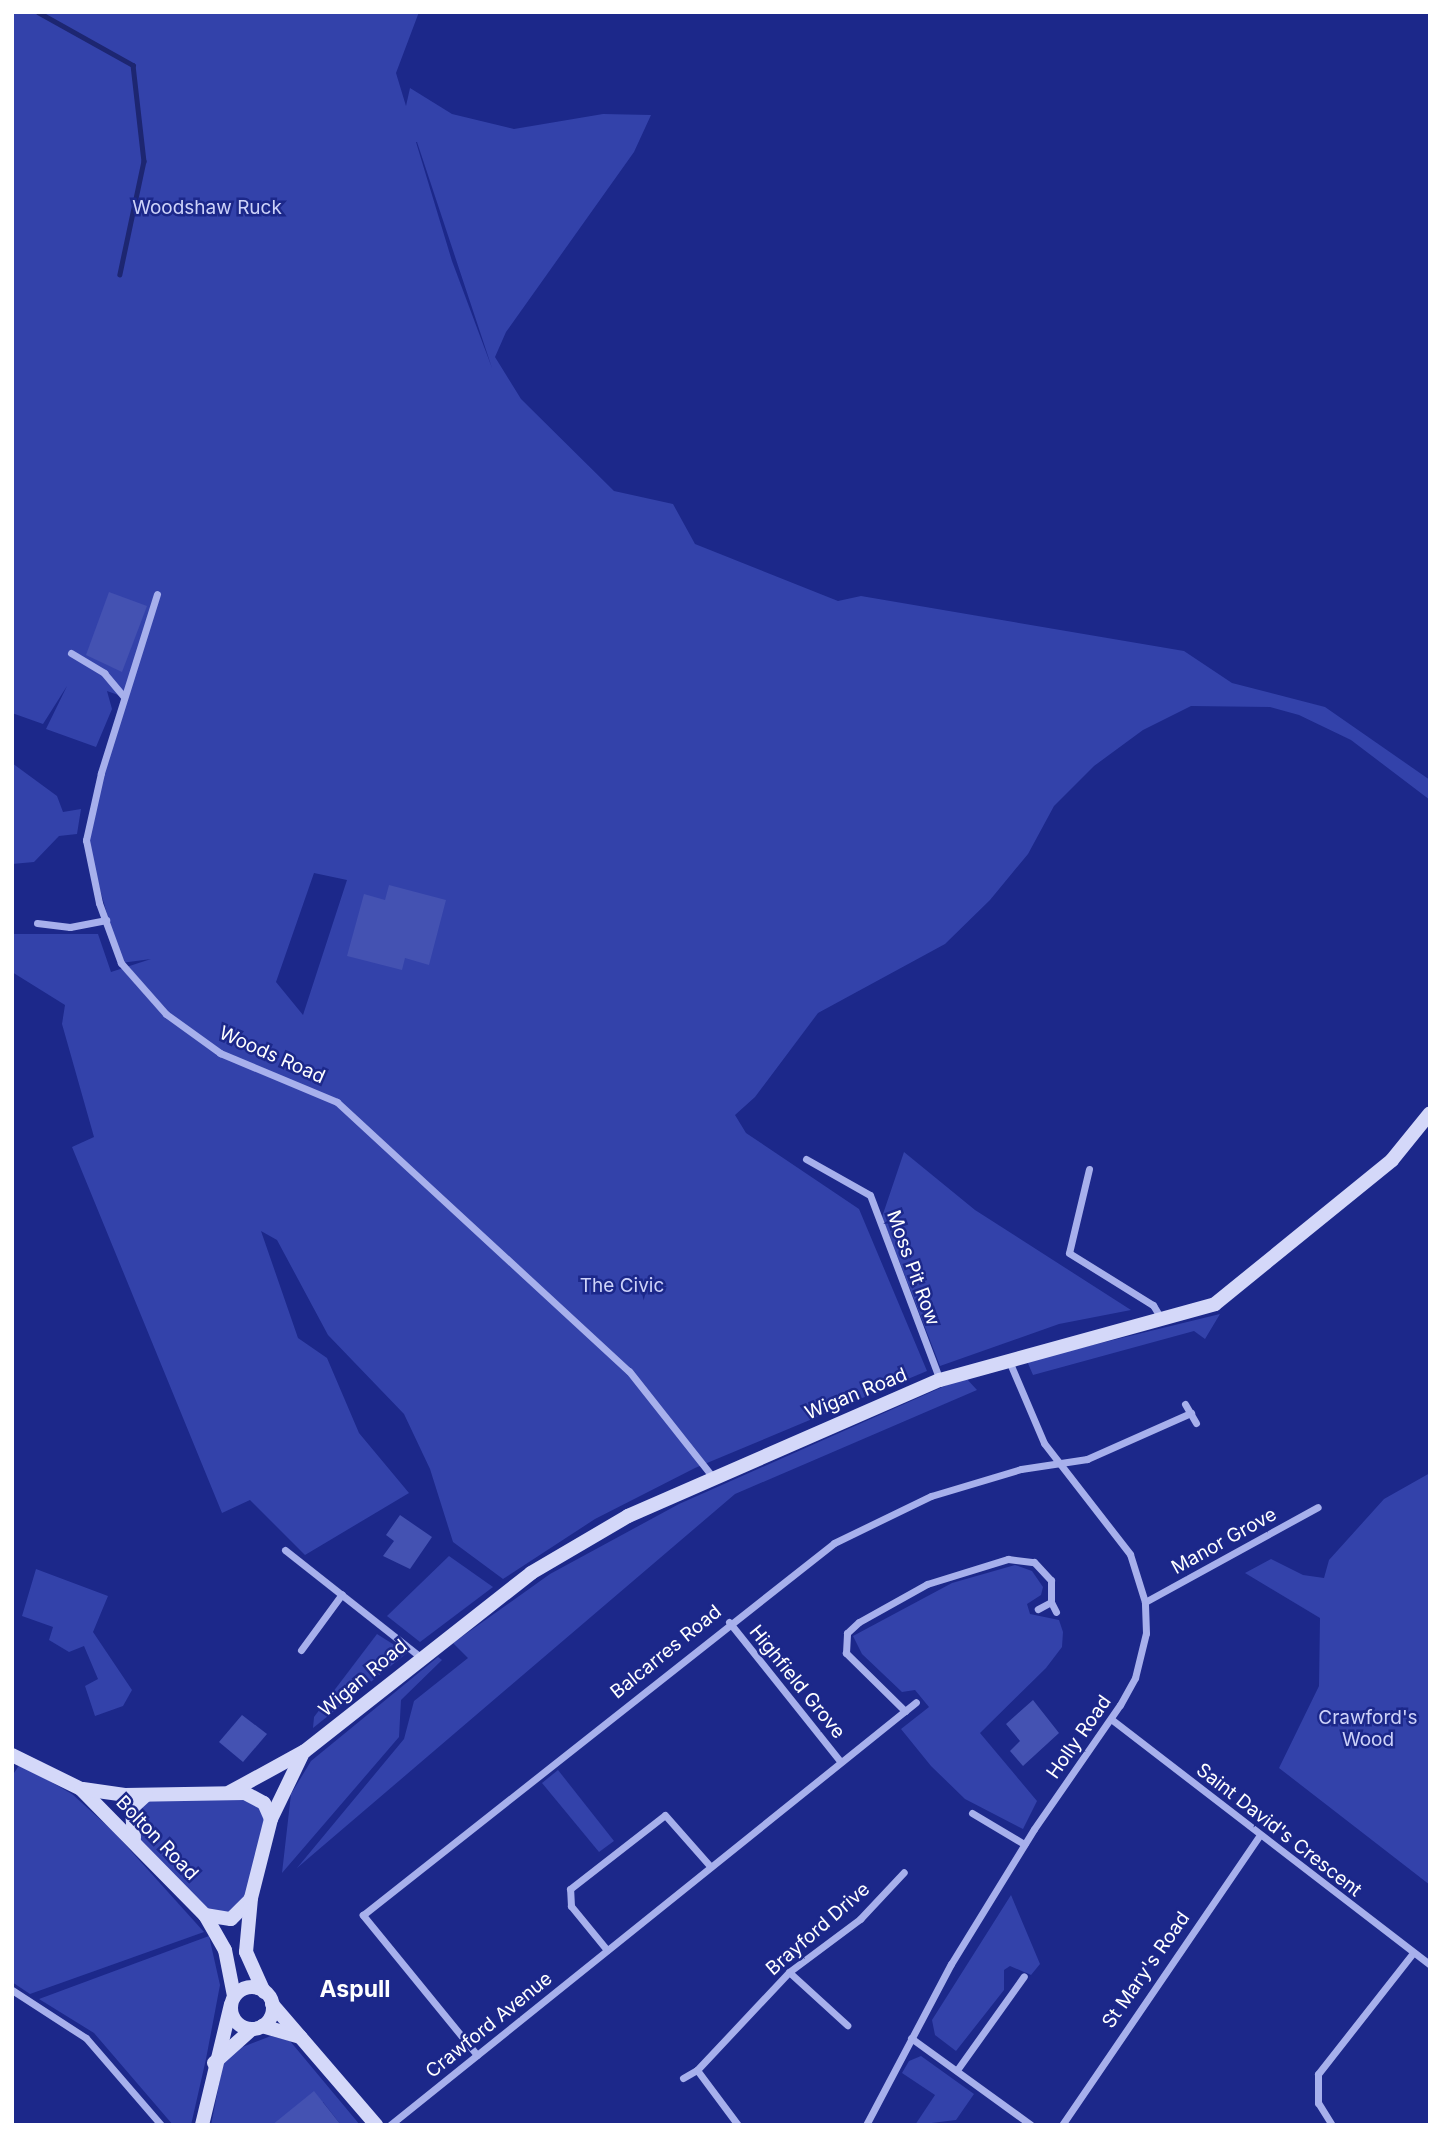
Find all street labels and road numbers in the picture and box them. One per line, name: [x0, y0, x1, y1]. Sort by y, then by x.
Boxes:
street label: Woods Road: [216, 1022, 328, 1088]
street label: Moss Pit Row: [882, 1207, 944, 1329]
street label: Wigan Road: [802, 1363, 910, 1425]
street label: Manor Grove: [1168, 1503, 1280, 1579]
street label: Balcarres Road: [606, 1600, 726, 1704]
street label: Highfield Grove: [744, 1621, 850, 1743]
street label: Wigan Road: [314, 1635, 412, 1721]
street label: Holly Road: [1042, 1691, 1116, 1783]
street label: Saint David's Crescent: [1192, 1758, 1366, 1902]
street label: Bolton Road: [111, 1791, 203, 1885]
street label: Brayford Drive: [762, 1878, 874, 1980]
street label: St Mary's Road: [1097, 1908, 1195, 2032]
street label: Crawford Avenue: [421, 1967, 557, 2083]

